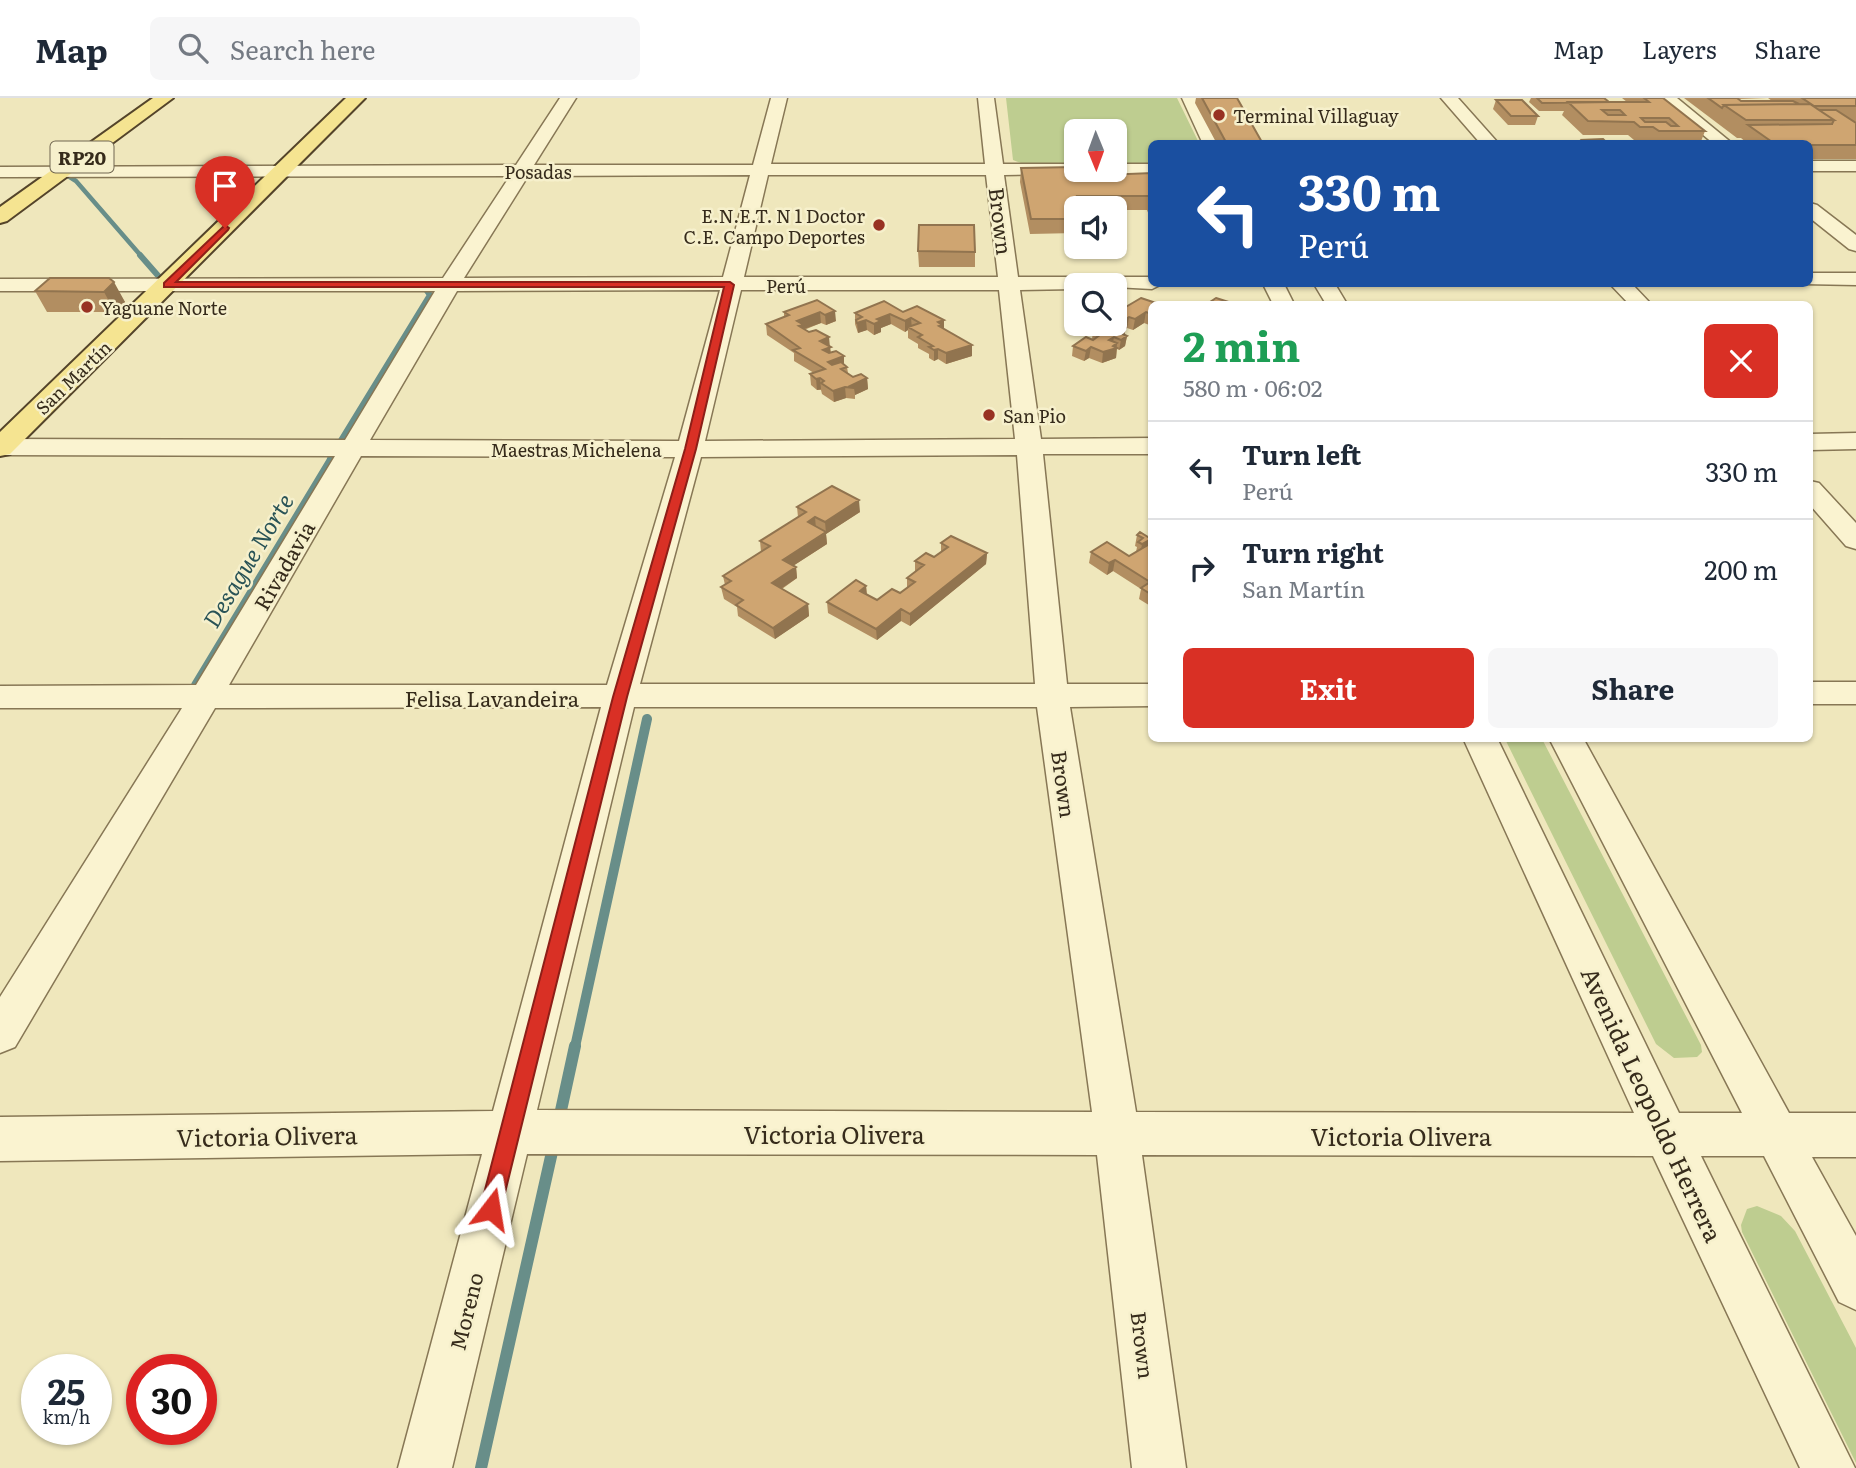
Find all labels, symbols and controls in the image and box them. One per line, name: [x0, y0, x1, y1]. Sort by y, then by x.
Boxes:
search box: [150, 17, 640, 80]
text: Map: [35, 24, 108, 73]
icon: search: [174, 29, 212, 67]
text: Search here: [230, 29, 376, 68]
text: Map: [1553, 31, 1604, 66]
text: Layers: [1642, 31, 1716, 66]
text: Share: [1754, 31, 1821, 66]
place label: Terminal Villaguay: [1233, 102, 1399, 129]
marker: Terminal Villaguay: [1211, 107, 1227, 123]
north arrow: [1064, 119, 1127, 182]
map controls: [1064, 119, 1127, 336]
road number: RP20: [50, 142, 114, 172]
text: 330 m: [1298, 153, 1441, 226]
pin: [195, 156, 255, 228]
street label: Posadas: [504, 158, 572, 185]
icon: arrive: [206, 167, 244, 205]
icon: left: [1183, 168, 1274, 259]
street label: Brown: [982, 186, 1022, 257]
button: sound: [1064, 196, 1127, 259]
place label: E.N.E.T. N 1 Doctor C.E. Campo Deportes: [684, 202, 865, 250]
marker: E.N.E.T. N 1 Doctor C.E. Campo Deportes: [871, 217, 887, 233]
text: Perú: [1298, 220, 1369, 268]
street label: Perú: [766, 272, 806, 299]
button: search: [1064, 273, 1127, 336]
place label: Yaguane Norte: [101, 294, 227, 321]
marker: Yaguane Norte: [79, 299, 95, 315]
text: 2 min: [1183, 313, 1300, 375]
button: close: [1704, 324, 1778, 398]
street label: San Martín: [29, 334, 117, 420]
text: 580 m · 06:02: [1183, 370, 1322, 404]
place label: San Pio: [1003, 402, 1066, 429]
marker: San Pio: [981, 407, 997, 423]
text: Turn left: [1242, 434, 1361, 473]
street label: Maestras Michelena: [490, 436, 662, 463]
icon: left: [1183, 451, 1221, 489]
text: 330 m: [1705, 451, 1778, 490]
text: Perú: [1242, 473, 1293, 507]
water label: Desague Norte: [193, 486, 301, 634]
street label: Rivadavia: [245, 514, 322, 616]
text: Turn right: [1242, 532, 1384, 571]
icon: right: [1183, 549, 1221, 587]
text: 200 m: [1704, 549, 1778, 588]
text: San Martín: [1242, 571, 1365, 605]
button: Exit: [1183, 648, 1474, 728]
button: Share: [1488, 648, 1778, 728]
street label: Felisa Lavandeira: [405, 682, 580, 713]
street label: Brown: [1045, 748, 1085, 820]
street label: Avenida Leopoldo Herrera: [1574, 961, 1732, 1247]
street label: Victoria Olivera: [176, 1116, 358, 1154]
street label: Victoria Olivera: [743, 1116, 925, 1151]
street label: Victoria Olivera: [1310, 1118, 1492, 1153]
position arrow: [454, 1172, 528, 1246]
street label: Moreno: [440, 1269, 490, 1353]
street label: Brown: [1124, 1310, 1164, 1381]
speed limit sign: 30: [126, 1354, 217, 1445]
text: 25: [48, 1364, 85, 1416]
text: km/h: [43, 1403, 90, 1430]

